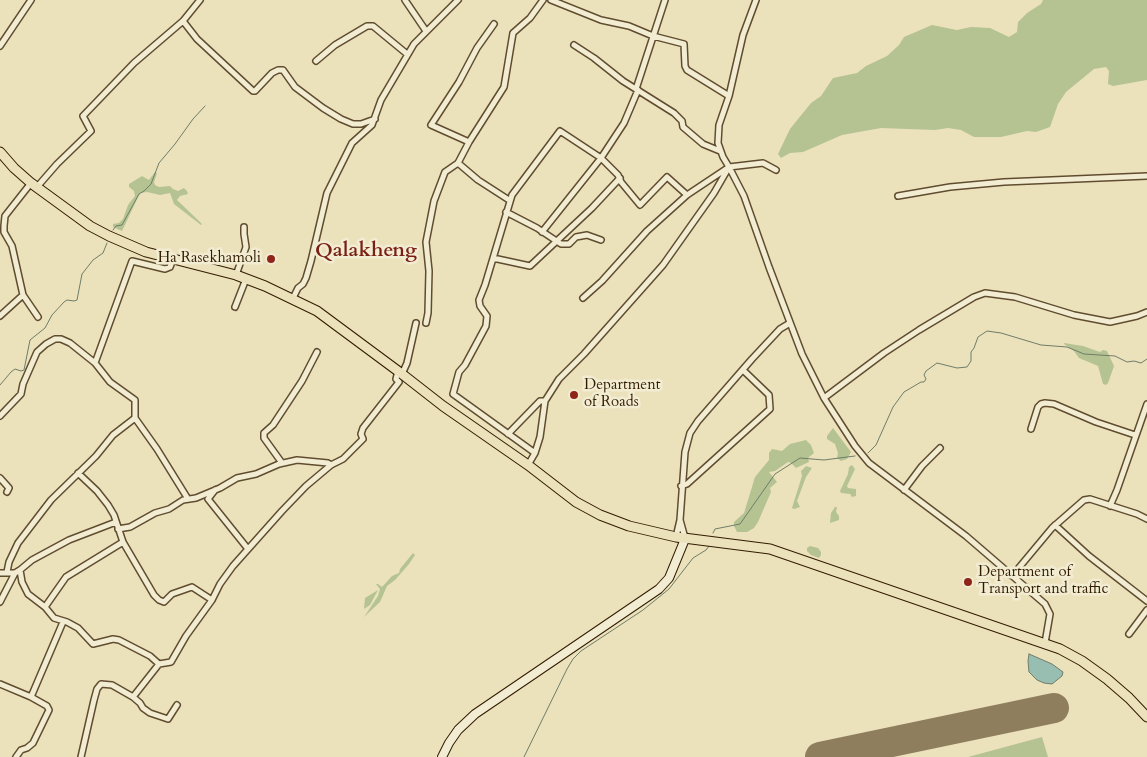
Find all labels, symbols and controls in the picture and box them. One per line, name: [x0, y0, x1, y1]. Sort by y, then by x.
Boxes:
district label: Qalakheng: [315, 239, 417, 263]
place label: Ha Rasekhamoli: [158, 250, 261, 268]
marker: Ha Rasekhamoli: [265, 253, 277, 265]
place label: Department of Roads: [584, 377, 660, 412]
marker: Department of Roads: [568, 389, 580, 401]
place label: Department of Transport and traffic: [978, 564, 1108, 599]
marker: Department of Transport and traffic: [962, 576, 974, 588]

